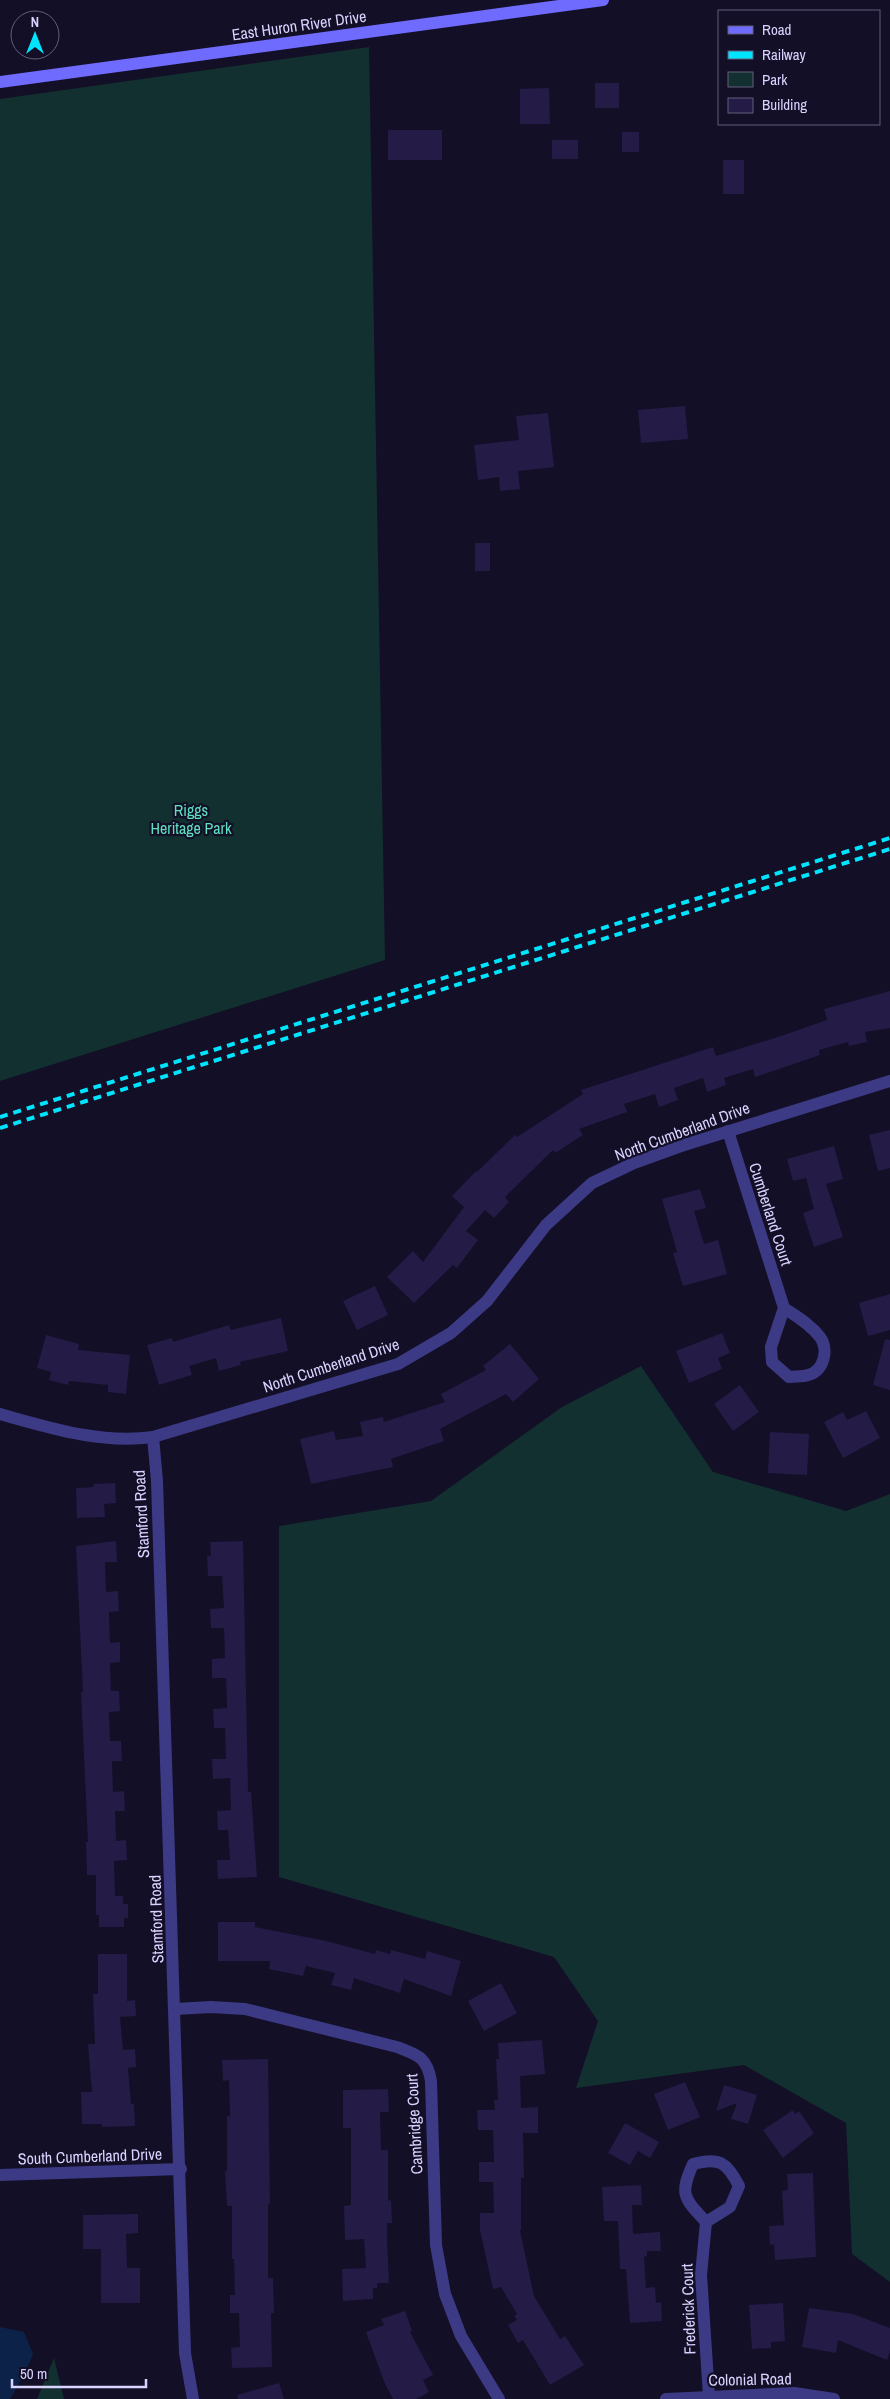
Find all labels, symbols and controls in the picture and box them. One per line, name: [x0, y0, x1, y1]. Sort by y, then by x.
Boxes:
street label: East Huron River Drive: [230, 5, 368, 45]
north arrow: [10, 10, 60, 60]
legend: [718, 10, 880, 125]
text: N: [31, 13, 39, 31]
text: Road: [762, 19, 791, 40]
text: Railway: [762, 44, 807, 65]
text: Park: [762, 69, 788, 90]
text: Building: [762, 94, 807, 115]
park label: Riggs Heritage Park: [151, 799, 232, 839]
street label: North Cumberland Drive: [611, 1096, 753, 1166]
street label: Cumberland Court: [744, 1160, 798, 1269]
street label: North Cumberland Drive: [260, 1333, 402, 1397]
street label: Stamford Road: [128, 1469, 154, 1559]
street label: Stamford Road: [143, 1875, 169, 1963]
street label: Cambridge Court: [400, 2073, 428, 2175]
street label: South Cumberland Drive: [17, 2142, 163, 2170]
street label: Frederick Court: [675, 2263, 701, 2355]
scale bar: [12, 2356, 146, 2388]
text: 50 m: [20, 2363, 47, 2384]
street label: Colonial Road: [708, 2367, 792, 2391]

